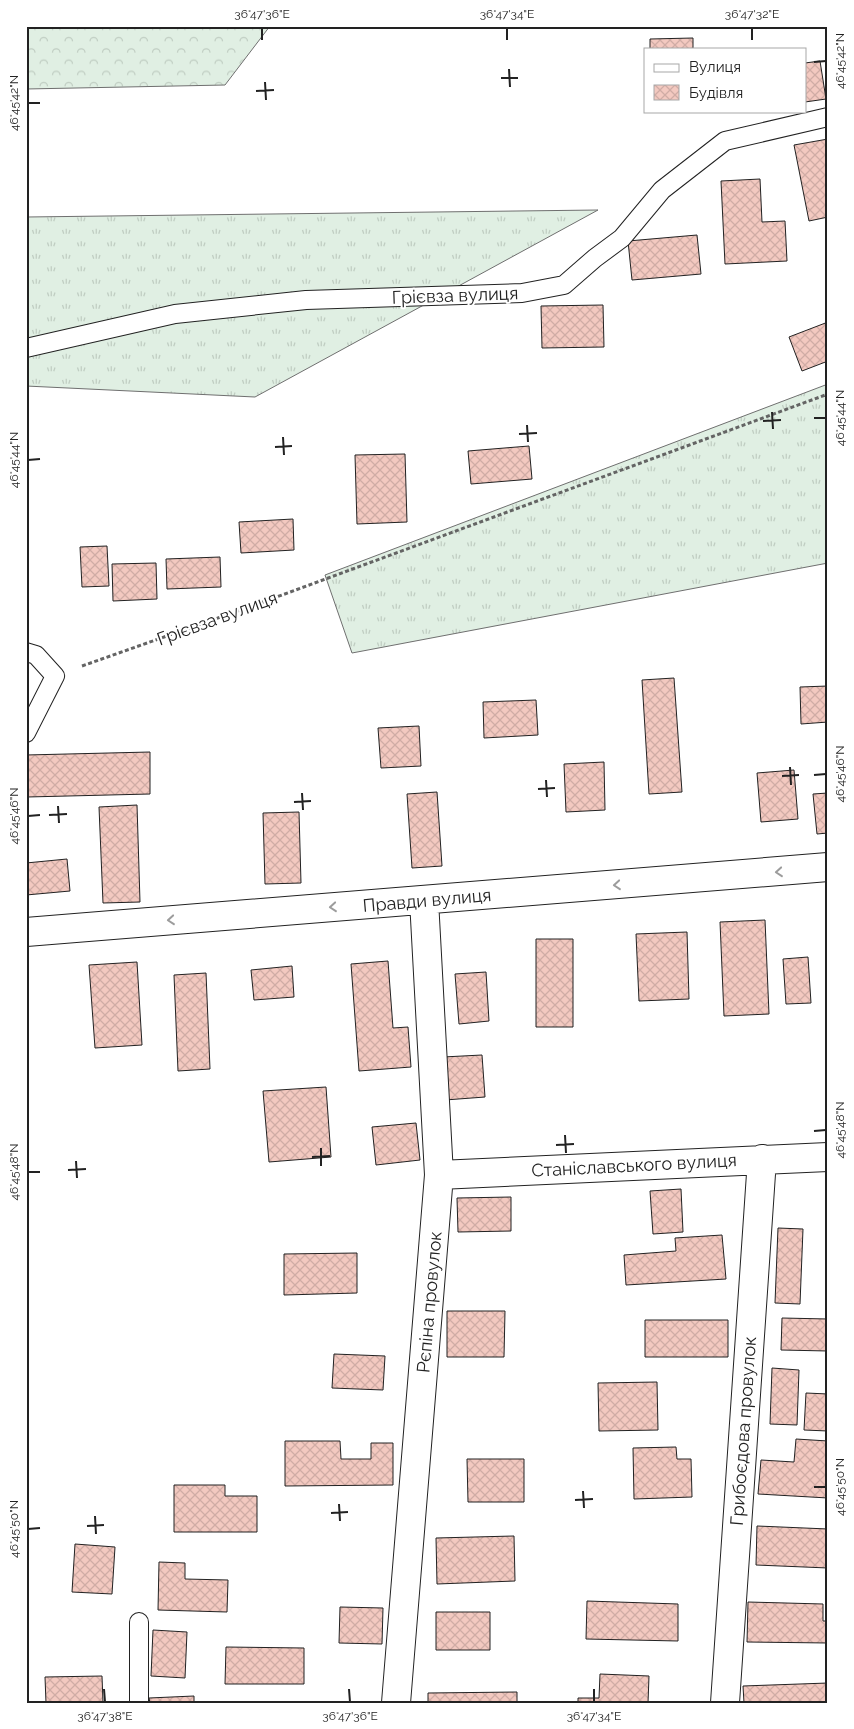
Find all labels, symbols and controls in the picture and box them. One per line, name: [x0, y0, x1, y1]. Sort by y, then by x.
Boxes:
text: 36°47'36"E: [234, 7, 290, 21]
text: 36°47'34"E: [480, 7, 534, 21]
text: 36°47'32"E: [725, 7, 779, 21]
text: 46°45'42"N: [833, 33, 847, 89]
legend: [644, 48, 806, 112]
text: Вулиця: [689, 58, 741, 76]
text: 46°45'42"N: [7, 75, 21, 131]
text: Будівля: [689, 84, 743, 102]
street label: Грієвза вулиця: [391, 282, 519, 308]
text: 46°45'44"N: [833, 390, 847, 446]
text: 46°45'44"N: [7, 432, 21, 488]
street label: Грієвза вулиця: [154, 586, 280, 650]
text: 46°45'46"N: [833, 745, 847, 803]
text: 46°45'46"N: [7, 787, 21, 845]
one-way arrow: [775, 866, 783, 877]
one-way arrow: [613, 879, 621, 890]
street label: Правди вулиця: [362, 884, 492, 916]
one-way arrow: [329, 901, 337, 912]
one-way arrow: [167, 915, 175, 926]
text: 46°45'48"N: [833, 1102, 847, 1158]
text: 46°45'48"N: [7, 1144, 21, 1200]
street label: Станіславського вулиця: [531, 1149, 737, 1181]
street label: Рєпіна провулок: [412, 1230, 446, 1374]
street label: Грибоєдова провулок: [726, 1336, 760, 1526]
text: 46°45'50"N: [833, 1458, 847, 1516]
text: 46°45'50"N: [7, 1500, 21, 1558]
text: 36°47'38"E: [77, 1709, 133, 1723]
text: 36°47'36"E: [322, 1709, 378, 1723]
text: 36°47'34"E: [567, 1709, 621, 1723]

